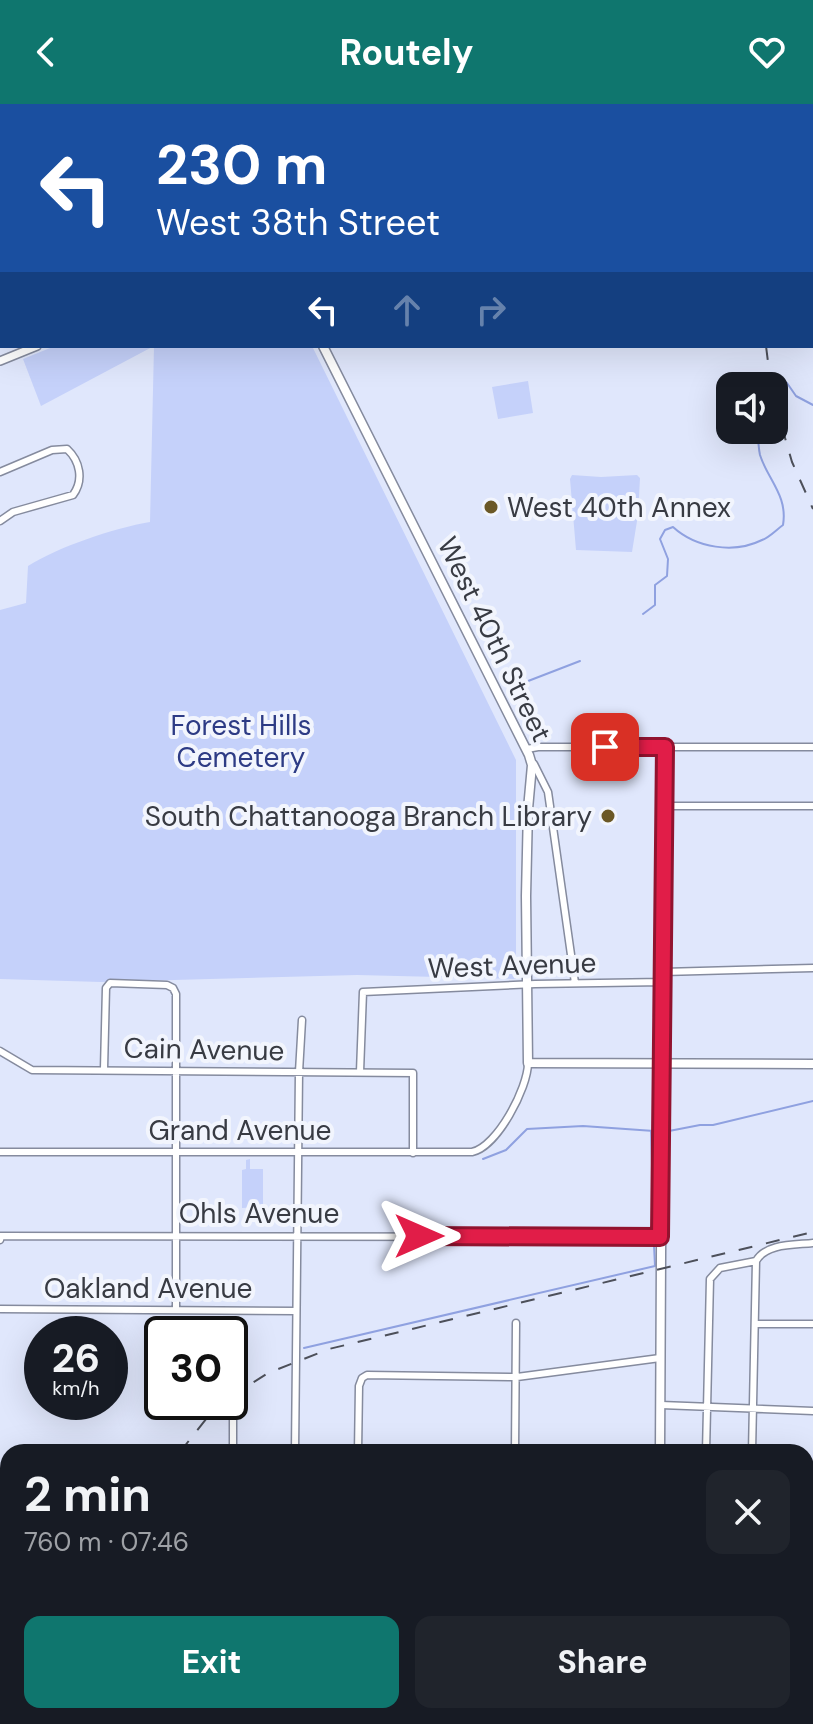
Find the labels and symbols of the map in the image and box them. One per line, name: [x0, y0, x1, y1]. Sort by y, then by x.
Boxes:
place label: West 40th Annex: [507, 489, 731, 526]
marker: West 40th Annex: [482, 498, 500, 516]
street label: West 40th Street: [429, 531, 560, 748]
park label: Forest Hills Cemetery: [171, 707, 311, 776]
pin: [571, 713, 639, 781]
place label: South Chattanooga Branch Library: [145, 798, 592, 835]
marker: South Chattanooga Branch Library: [599, 807, 617, 825]
street label: West Avenue: [427, 944, 597, 987]
street label: Cain Avenue: [123, 1030, 285, 1069]
street label: Grand Avenue: [148, 1112, 332, 1149]
position arrow: [377, 1194, 461, 1278]
street label: Ohls Avenue: [179, 1195, 339, 1232]
street label: Oakland Avenue: [44, 1270, 252, 1307]
speed limit sign: 30: [144, 1316, 248, 1420]

